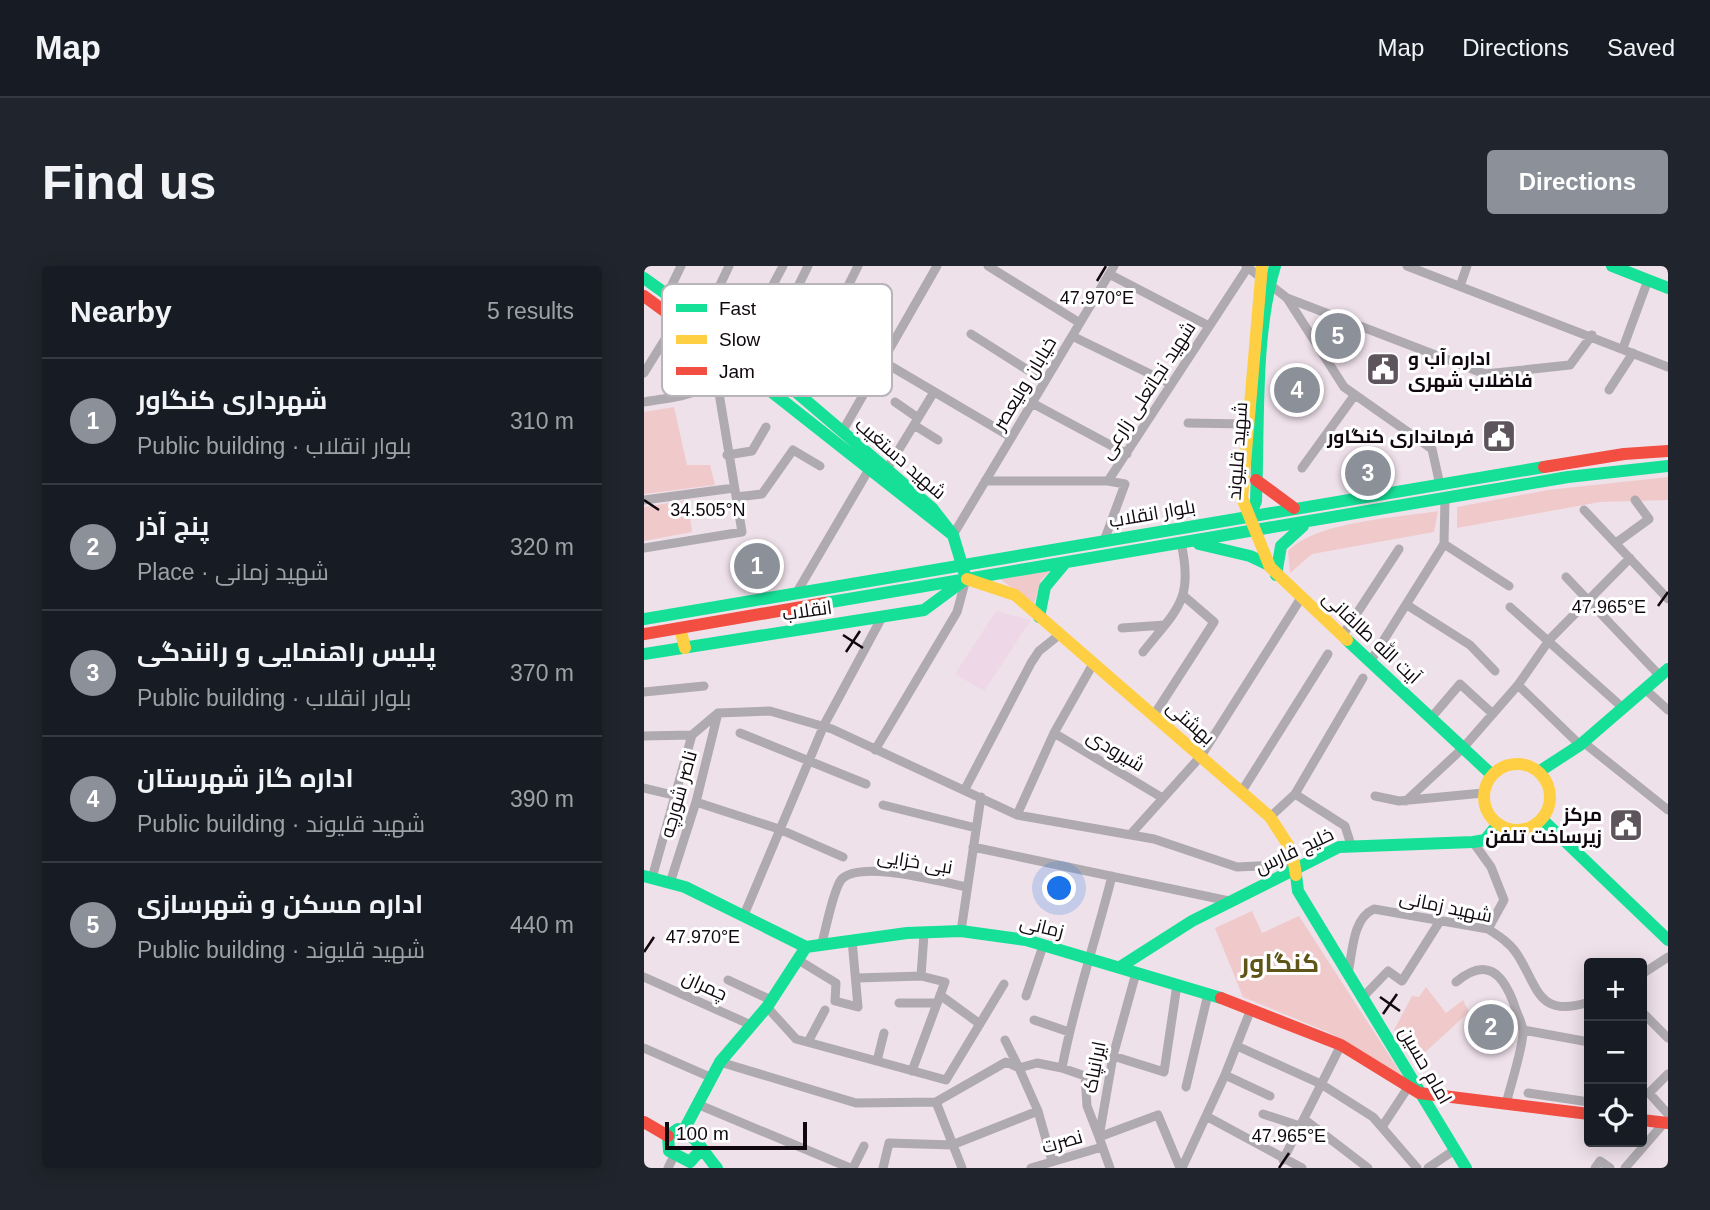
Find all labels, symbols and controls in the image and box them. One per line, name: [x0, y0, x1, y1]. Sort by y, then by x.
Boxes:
text: Map: [35, 29, 101, 66]
text: Map: [1378, 34, 1424, 61]
text: Directions: [1462, 34, 1569, 61]
text: Saved: [1607, 34, 1675, 61]
button: Directions: [1487, 150, 1668, 214]
text: Find us: [42, 155, 216, 209]
legend: [662, 284, 892, 396]
text: 47.970°E: [1060, 288, 1134, 308]
text: Nearby: [70, 295, 172, 328]
text: 5 results: [487, 298, 574, 324]
text: Fast: [719, 298, 757, 319]
pin: 5: [1315, 310, 1361, 362]
street label: شهید نجاتعلی زارعی: [1095, 318, 1201, 463]
text: Slow: [719, 329, 760, 350]
street label: خیابان ولیعصر: [988, 333, 1061, 435]
place label: اداره آب و فاضلاب شهری: [1408, 348, 1533, 392]
public building icon: اداره آب و فاضلاب شهری: [1364, 350, 1402, 388]
text: Jam: [719, 361, 755, 382]
pin: 4: [1274, 364, 1320, 416]
text: شهرداری کنگاور: [137, 385, 327, 415]
street label: شهید قلیوند: [1224, 401, 1252, 501]
text: 1: [87, 408, 99, 434]
text: 310 m: [510, 408, 574, 434]
street label: شهید دستغیب: [851, 413, 950, 504]
public building icon: فرمانداری کنگاور: [1480, 417, 1518, 455]
place label: فرمانداری کنگاور: [1326, 426, 1474, 448]
text: Public building · بلوار انقلاب: [137, 433, 412, 459]
pin: 3: [1345, 447, 1391, 499]
street label: بلوار انقلاب: [1107, 496, 1197, 532]
text: 34.505°N: [670, 500, 746, 520]
text: پنج آذر: [137, 511, 209, 541]
text: 2: [87, 534, 99, 560]
text: 320 m: [510, 534, 574, 560]
pin: 1: [734, 540, 780, 592]
text: Place · شهید زمانی: [137, 559, 329, 585]
street label: آیت الله طالقانی: [1318, 585, 1426, 689]
street label: انقلاب: [781, 597, 833, 624]
text: 47.965°E: [1572, 597, 1646, 617]
text: پلیس راهنمایی و رانندگی: [137, 637, 436, 667]
text: 3: [87, 660, 99, 686]
text: 370 m: [510, 660, 574, 686]
text: Public building · بلوار انقلاب: [137, 685, 412, 711]
street label: بهشتی: [1162, 696, 1219, 750]
street label: شیرودی: [1083, 725, 1148, 777]
street label: ناصر شورچه: [656, 748, 703, 841]
text: اداره گاز شهرستان: [137, 763, 354, 793]
text: 4: [87, 786, 99, 812]
text: 390 m: [510, 786, 574, 812]
place label: مرکز زیرساخت تلفن: [1485, 804, 1602, 849]
public building icon: مرکز زیرساخت تلفن: [1607, 806, 1645, 844]
text: Public building · شهید قلیوند: [137, 811, 425, 837]
street label: خلیج فارس: [1252, 823, 1338, 881]
street label: نبی خزایی: [876, 845, 954, 879]
your location: [1042, 871, 1076, 905]
street label: شهید زمانی: [1398, 886, 1494, 928]
text: اداره مسکن و شهرسازی: [137, 889, 423, 919]
street label: زمانی: [1017, 911, 1066, 943]
text: 5: [87, 912, 99, 938]
text: 440 m: [510, 912, 574, 938]
text: 47.970°E: [666, 927, 740, 947]
text: Public building · شهید قلیوند: [137, 937, 425, 963]
district label: کنگاور: [1240, 948, 1319, 978]
map controls: [1584, 958, 1647, 1147]
button: +: [1584, 958, 1647, 1021]
street label: چمران: [678, 966, 730, 1006]
pin: 2: [1468, 1001, 1514, 1053]
button: −: [1584, 1021, 1647, 1084]
street label: امام حسین: [1392, 1023, 1456, 1109]
street label: ایرانپاک: [1079, 1039, 1111, 1095]
button: locate: [1584, 1084, 1647, 1147]
scale bar: [665, 1119, 807, 1151]
text: 100 m: [676, 1123, 729, 1144]
street label: نصرت: [1039, 1126, 1085, 1158]
text: 47.965°E: [1252, 1126, 1326, 1146]

